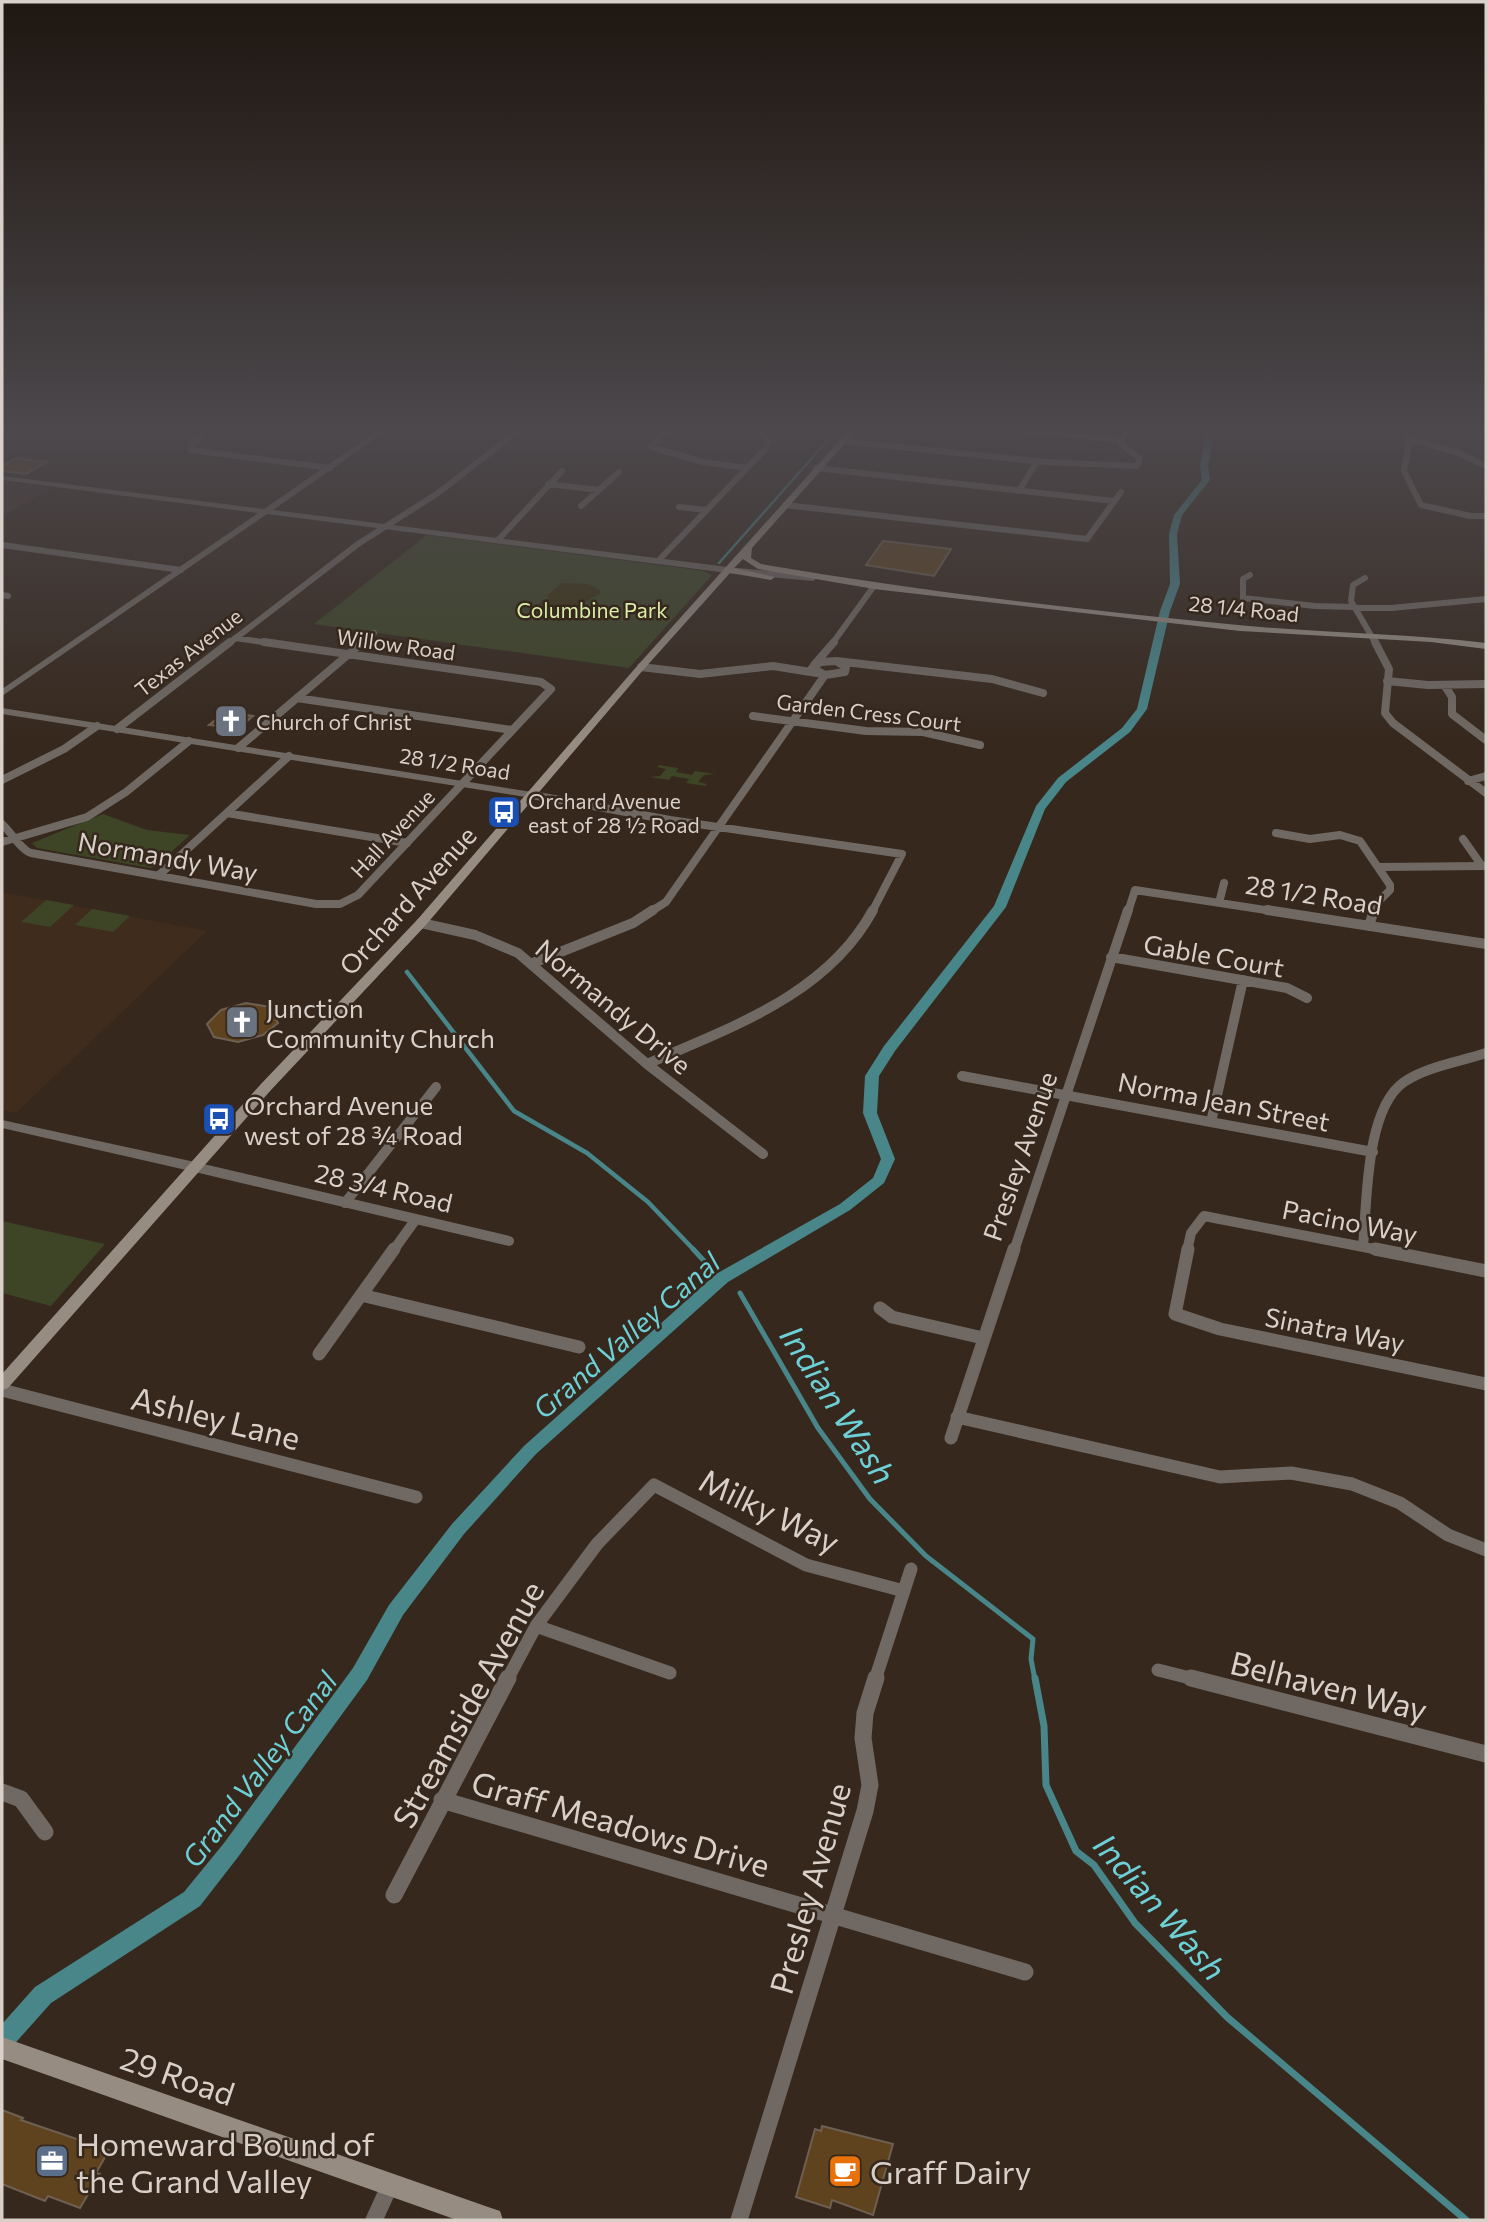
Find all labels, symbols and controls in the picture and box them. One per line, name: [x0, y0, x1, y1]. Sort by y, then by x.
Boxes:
street label: 28 1/4 Road: [1188, 590, 1300, 626]
park label: Columbine Park: [516, 597, 668, 622]
street label: Texas Avenue: [130, 603, 246, 701]
street label: Willow Road: [335, 623, 457, 665]
street label: Garden Cress Court: [775, 688, 963, 736]
church icon: Church of Christ: [212, 702, 250, 740]
place label: Church of Christ: [256, 709, 412, 734]
street label: 28 1/2 Road: [398, 742, 512, 784]
street label: Hall Avenue: [345, 784, 439, 882]
place label: Orchard Avenue east of 28 ½ Road: [528, 788, 700, 837]
bus stop icon: Orchard Avenue east of 28 ½ Road: [485, 793, 523, 831]
street label: Orchard Avenue: [332, 819, 482, 981]
street label: Normandy Way: [76, 825, 260, 887]
street label: 28 1/2 Road: [1243, 868, 1385, 920]
street label: Gable Court: [1141, 927, 1287, 983]
street label: Normandy Drive: [530, 932, 698, 1080]
place label: Junction Community Church: [266, 992, 495, 1053]
church icon: Junction Community Church: [223, 1003, 261, 1041]
street label: Norma Jean Street: [1115, 1065, 1333, 1137]
street label: Presley Avenue: [976, 1067, 1062, 1245]
place label: Orchard Avenue west of 28 ¾ Road: [244, 1089, 463, 1150]
bus stop icon: Orchard Avenue west of 28 ¾ Road: [200, 1100, 238, 1138]
street label: 28 3/4 Road: [312, 1156, 456, 1218]
street label: Pacino Way: [1280, 1193, 1420, 1249]
water label: Grand Valley Canal: [526, 1244, 727, 1425]
street label: Sinatra Way: [1262, 1300, 1408, 1358]
water label: Indian Wash: [772, 1317, 906, 1491]
street label: Ashley Lane: [127, 1377, 305, 1457]
street label: Milky Way: [693, 1459, 847, 1561]
street label: Streamside Avenue: [383, 1573, 551, 1835]
street label: Belhaven Way: [1226, 1641, 1432, 1729]
water label: Grand Valley Canal: [174, 1664, 344, 1874]
street label: Graff Meadows Drive: [467, 1761, 775, 1885]
street label: Presley Avenue: [760, 1778, 858, 1998]
water label: Indian Wash: [1086, 1824, 1236, 1988]
street label: 29 Road: [116, 2037, 240, 2113]
place label: Homeward Bound of the Grand Valley: [76, 2123, 375, 2200]
office icon: Homeward Bound of the Grand Valley: [33, 2142, 71, 2180]
place label: Graff Dairy: [870, 2151, 1031, 2191]
cafe icon: Graff Dairy: [826, 2152, 864, 2190]

